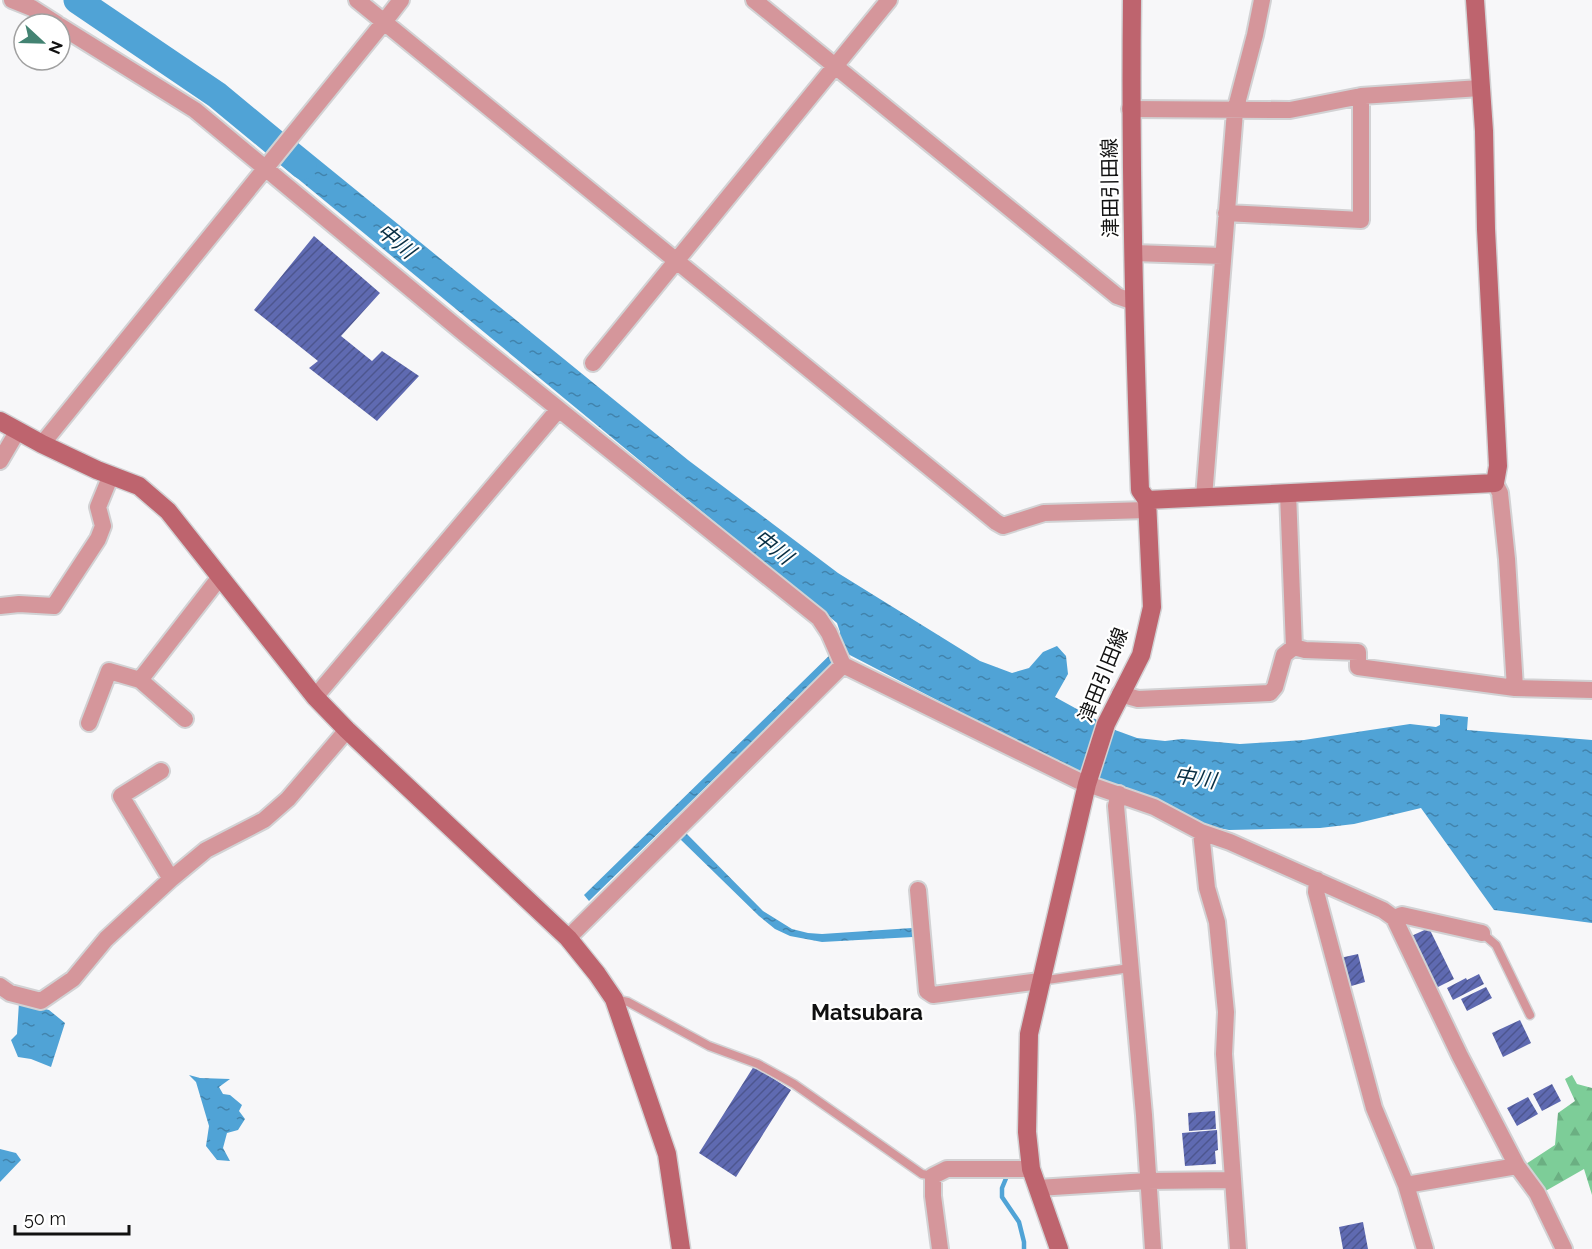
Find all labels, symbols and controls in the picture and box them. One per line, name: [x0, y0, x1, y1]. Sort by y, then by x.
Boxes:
north arrow: [12, 12, 72, 72]
text: N: [44, 38, 67, 57]
street label: 津田引田線: [1097, 138, 1123, 238]
water label: 中川: [372, 218, 422, 265]
water label: 中川: [749, 524, 799, 571]
street label: 津田引田線: [1073, 624, 1133, 726]
water label: 中川: [1172, 762, 1220, 793]
district label: Matsubara: [811, 999, 923, 1025]
scale bar: [15, 1198, 129, 1236]
text: 50 m: [24, 1208, 66, 1229]

